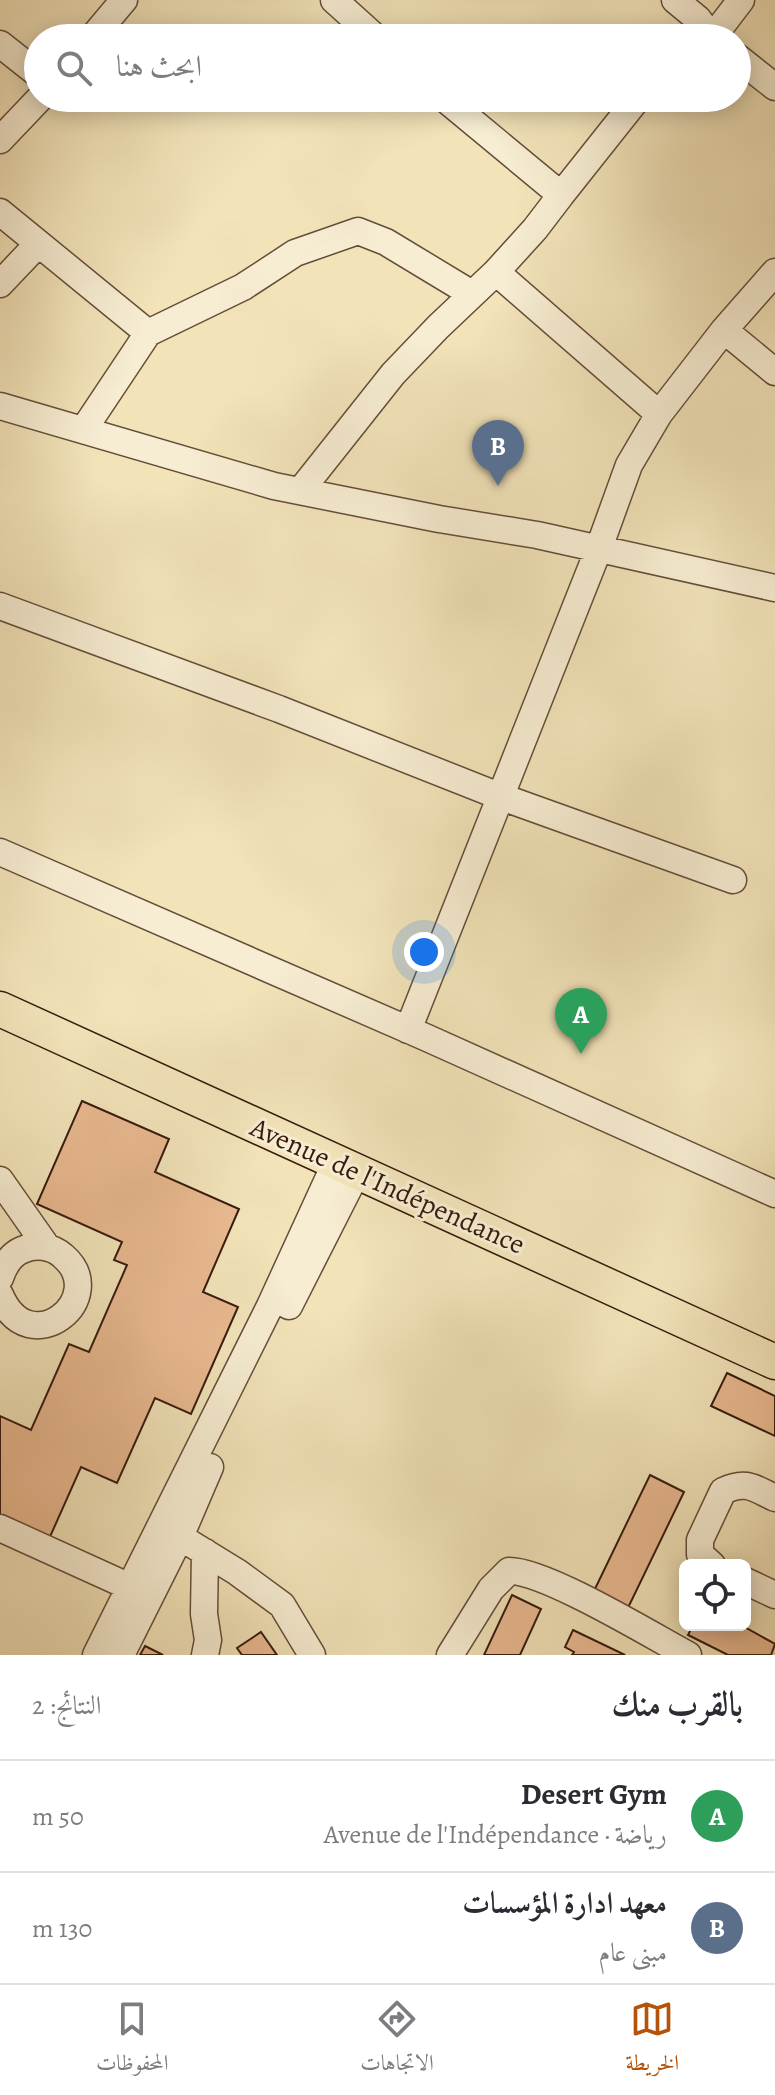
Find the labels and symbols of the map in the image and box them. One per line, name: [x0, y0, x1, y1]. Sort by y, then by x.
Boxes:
pin: B: [472, 420, 524, 486]
your location: [404, 932, 444, 972]
pin: A: [555, 988, 607, 1054]
street label: Avenue de l'Indépendance: [243, 1108, 531, 1264]

